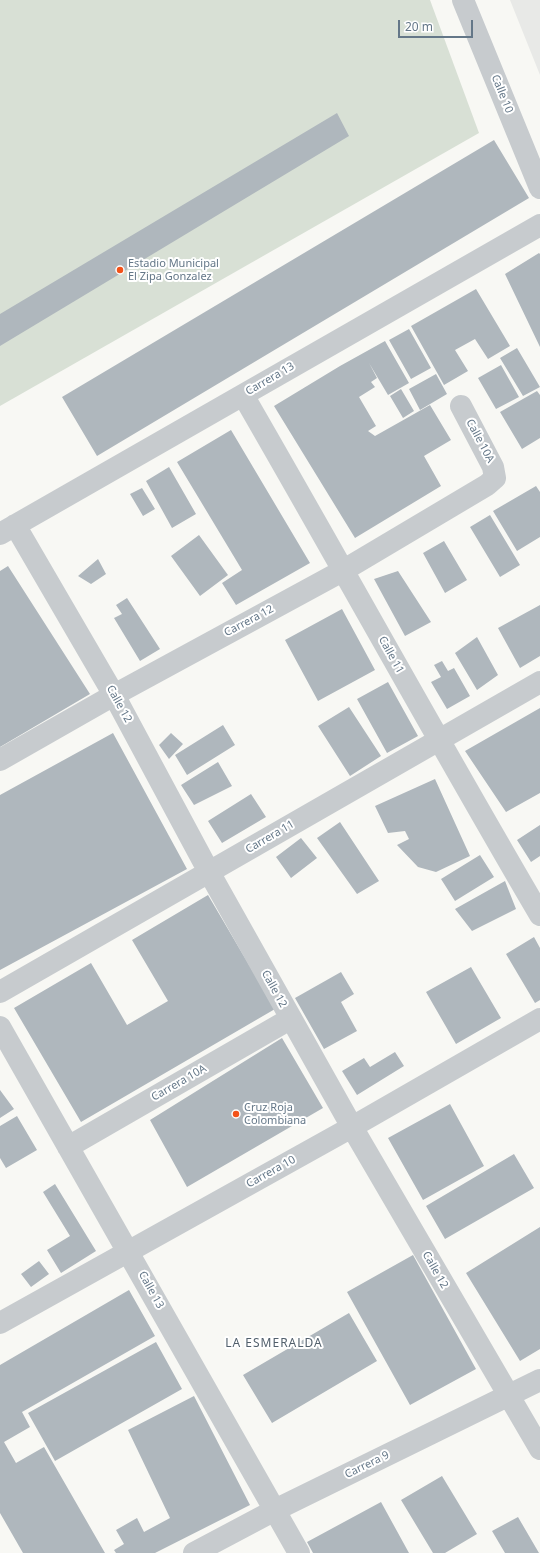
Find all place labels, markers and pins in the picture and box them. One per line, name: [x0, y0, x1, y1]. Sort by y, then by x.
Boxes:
place label: Estadio Municipal El Zipa Gonzalez: [128, 257, 219, 283]
marker: Estadio Municipal El Zipa Gonzalez: [115, 265, 125, 275]
place label: Cruz Roja Colombiana: [244, 1101, 306, 1127]
marker: Cruz Roja Colombiana: [231, 1109, 241, 1119]

